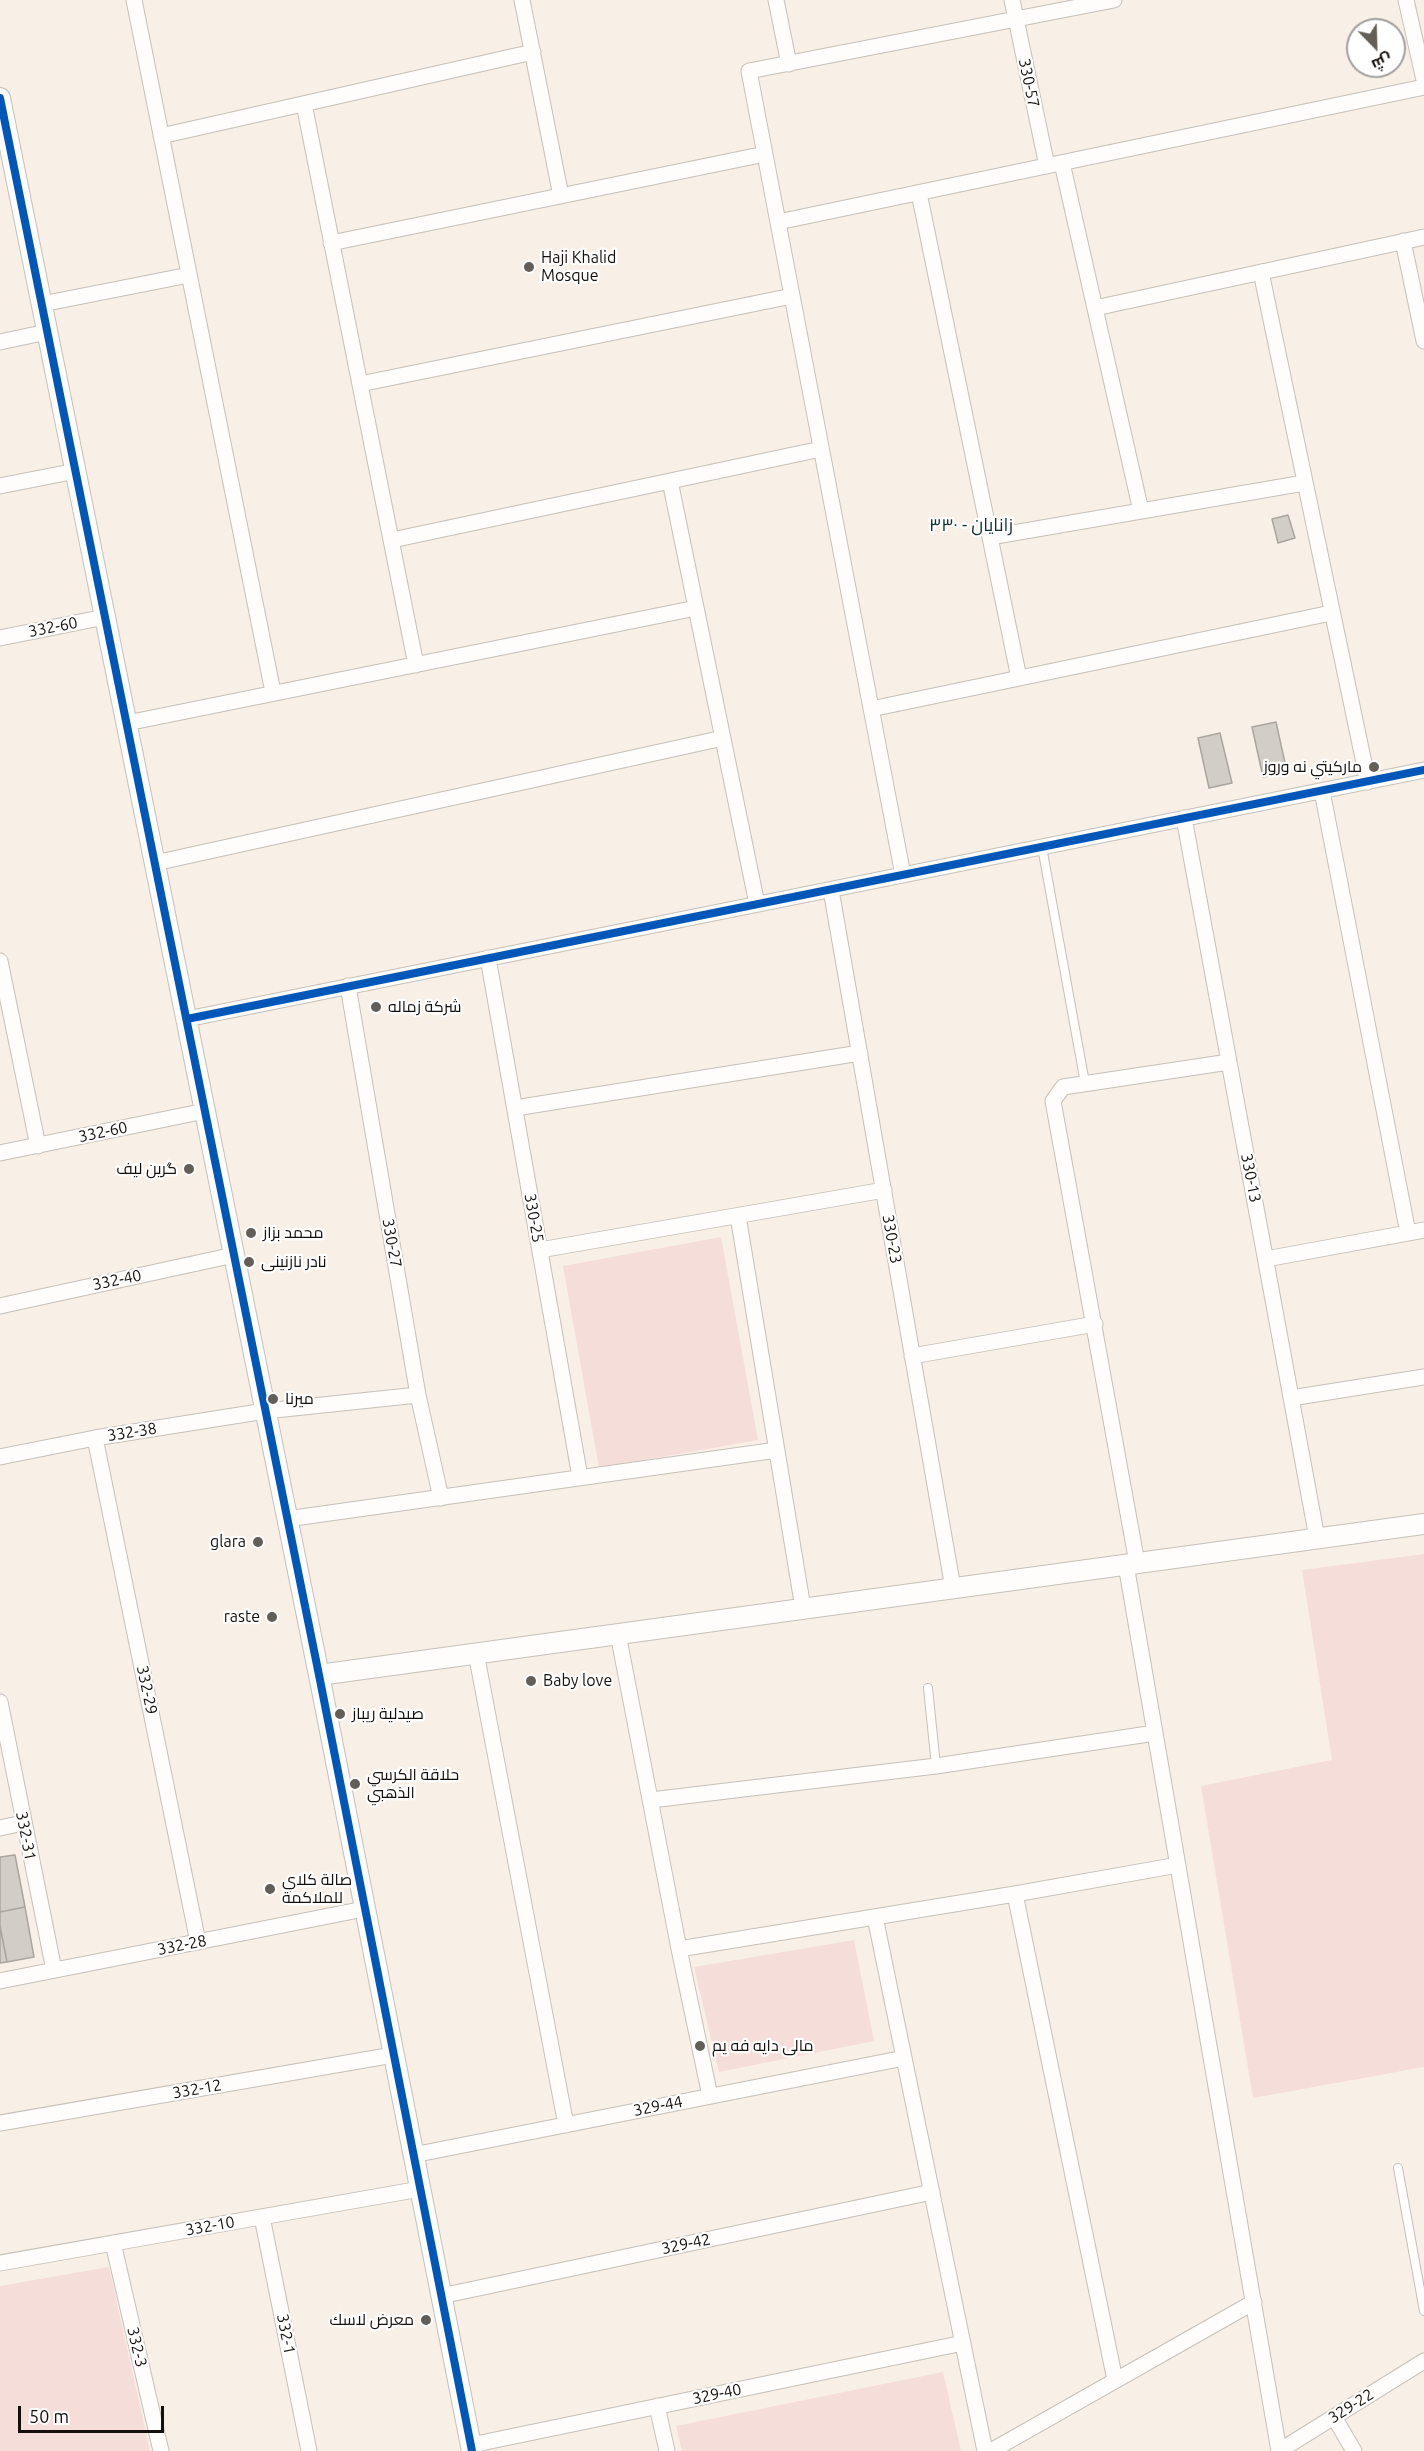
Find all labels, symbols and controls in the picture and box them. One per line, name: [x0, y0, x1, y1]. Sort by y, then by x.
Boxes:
north arrow: [1346, 18, 1406, 78]
text: ش: [1369, 50, 1395, 75]
street label: 330-57: [1014, 57, 1044, 109]
place label: Haji Khalid Mosque: [541, 248, 616, 286]
marker: Haji Khalid Mosque: [522, 260, 536, 274]
district label: زانایان - ٣٣٠: [929, 514, 1013, 536]
street label: 332-60: [27, 613, 79, 641]
place label: ماركيتي نه وروز: [1264, 757, 1362, 777]
marker: ماركيتي نه وروز: [1367, 760, 1381, 774]
place label: شركة زماله: [388, 997, 462, 1017]
marker: شركة زماله: [369, 1000, 383, 1014]
street label: 332-60: [77, 1117, 129, 1147]
street label: 330-13: [1237, 1152, 1265, 1204]
place label: گرین لیف: [116, 1159, 177, 1179]
marker: گرین لیف: [182, 1162, 196, 1176]
street label: 330-25: [520, 1192, 548, 1244]
street label: 330-23: [878, 1213, 906, 1265]
street label: 330-27: [378, 1217, 406, 1269]
place label: محمد بزاز: [263, 1223, 324, 1243]
marker: محمد بزاز: [244, 1226, 258, 1240]
place label: نادر نازنینی: [261, 1252, 327, 1272]
marker: نادر نازنینی: [242, 1255, 256, 1269]
street label: 332-40: [91, 1265, 143, 1295]
place label: ميرنا: [285, 1389, 314, 1409]
marker: ميرنا: [266, 1392, 280, 1406]
street label: 332-38: [106, 1419, 158, 1445]
place label: glara: [210, 1532, 246, 1552]
marker: glara: [251, 1535, 265, 1549]
place label: raste: [224, 1607, 260, 1627]
marker: raste: [265, 1610, 279, 1624]
street label: 332-29: [132, 1664, 162, 1716]
place label: Baby love: [543, 1671, 612, 1691]
marker: Baby love: [524, 1674, 538, 1688]
place label: صيدلية ريباز: [352, 1704, 424, 1724]
marker: صيدلية ريباز: [333, 1707, 347, 1721]
place label: حلاقة الكرسي الذهبي: [367, 1765, 459, 1803]
marker: حلاقة الكرسي الذهبي: [348, 1777, 362, 1791]
street label: 332-31: [12, 1810, 40, 1862]
place label: صالة كلاي للملاكمة: [282, 1870, 352, 1908]
marker: صالة كلاي للملاكمة: [263, 1882, 277, 1896]
street label: 332-28: [156, 1931, 208, 1959]
place label: مالى دايه فه يم: [712, 2036, 814, 2056]
marker: مالى دايه فه يم: [693, 2039, 707, 2053]
street label: 332-12: [171, 2075, 223, 2103]
street label: 329-44: [632, 2092, 684, 2120]
street label: 332-10: [184, 2212, 236, 2240]
street label: 329-42: [660, 2229, 712, 2259]
place label: معرض لاسك: [329, 2310, 414, 2330]
street label: 332-1: [273, 2312, 299, 2356]
marker: معرض لاسك: [419, 2313, 433, 2327]
street label: 332-3: [123, 2325, 151, 2369]
street label: 329-40: [691, 2379, 743, 2409]
street label: 329-22: [1325, 2385, 1377, 2427]
scale bar: [21, 2394, 166, 2432]
text: 50 m: [29, 2406, 69, 2426]

